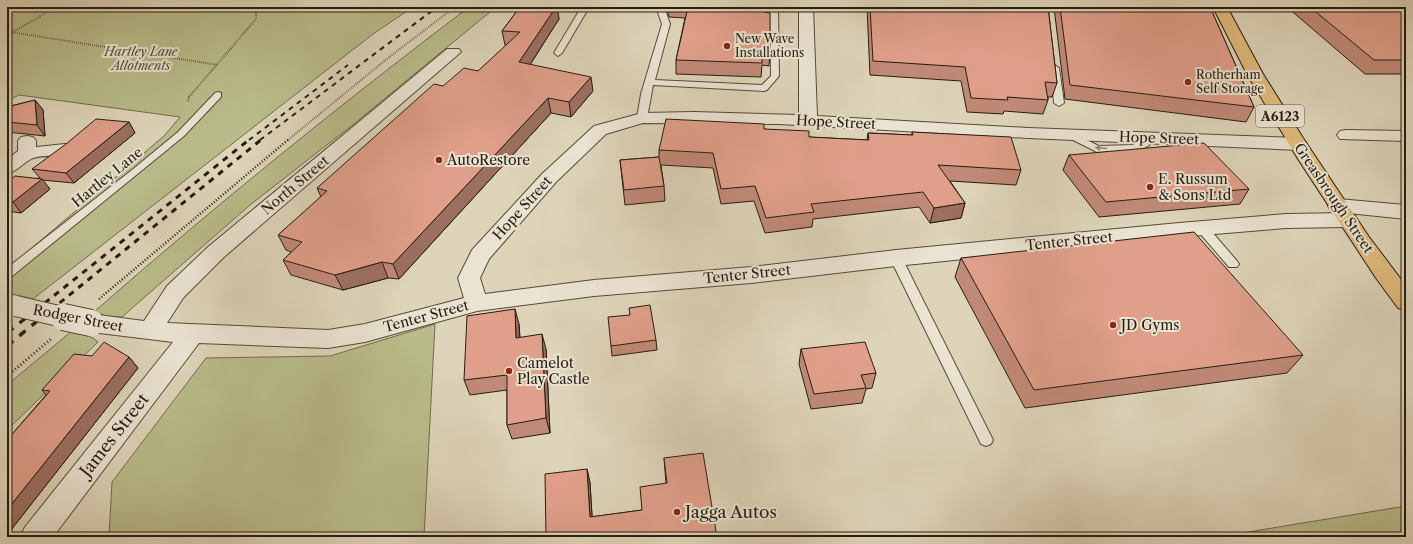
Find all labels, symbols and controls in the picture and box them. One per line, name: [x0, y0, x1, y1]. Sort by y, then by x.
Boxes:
place label: New Wave Installations: [735, 31, 804, 60]
marker: New Wave Installations: [722, 41, 732, 51]
park label: Hartley Lane Allotments: [103, 44, 179, 73]
place label: Rotherham Self Storage: [1196, 67, 1264, 96]
marker: Rotherham Self Storage: [1183, 77, 1193, 87]
road number: A6123: [1256, 105, 1304, 127]
street label: Hope Street: [796, 111, 877, 133]
street label: Hope Street: [1119, 128, 1199, 148]
street label: Greasbrough Street: [1290, 139, 1378, 257]
street label: Hartley Lane: [68, 143, 146, 211]
one-way arrow: [1095, 145, 1107, 152]
street label: North Street: [257, 151, 333, 219]
place label: AutoRestore: [446, 151, 530, 169]
marker: AutoRestore: [434, 155, 444, 165]
place label: E. Russum & Sons Ltd: [1158, 170, 1232, 204]
street label: Hope Street: [489, 172, 556, 244]
marker: E. Russum & Sons Ltd: [1145, 182, 1155, 192]
street label: Tenter Street: [1025, 227, 1114, 255]
street label: Tenter Street: [703, 260, 792, 288]
street label: Tenter Street: [381, 296, 471, 336]
street label: Rodger Street: [31, 300, 125, 336]
place label: JD Gyms: [1119, 316, 1179, 334]
marker: JD Gyms: [1108, 320, 1118, 330]
place label: Camelot Play Castle: [517, 354, 590, 388]
marker: Camelot Play Castle: [504, 366, 514, 376]
street label: James Street: [73, 389, 153, 483]
place label: Jagga Autos: [682, 502, 777, 522]
marker: Jagga Autos: [672, 507, 682, 517]

